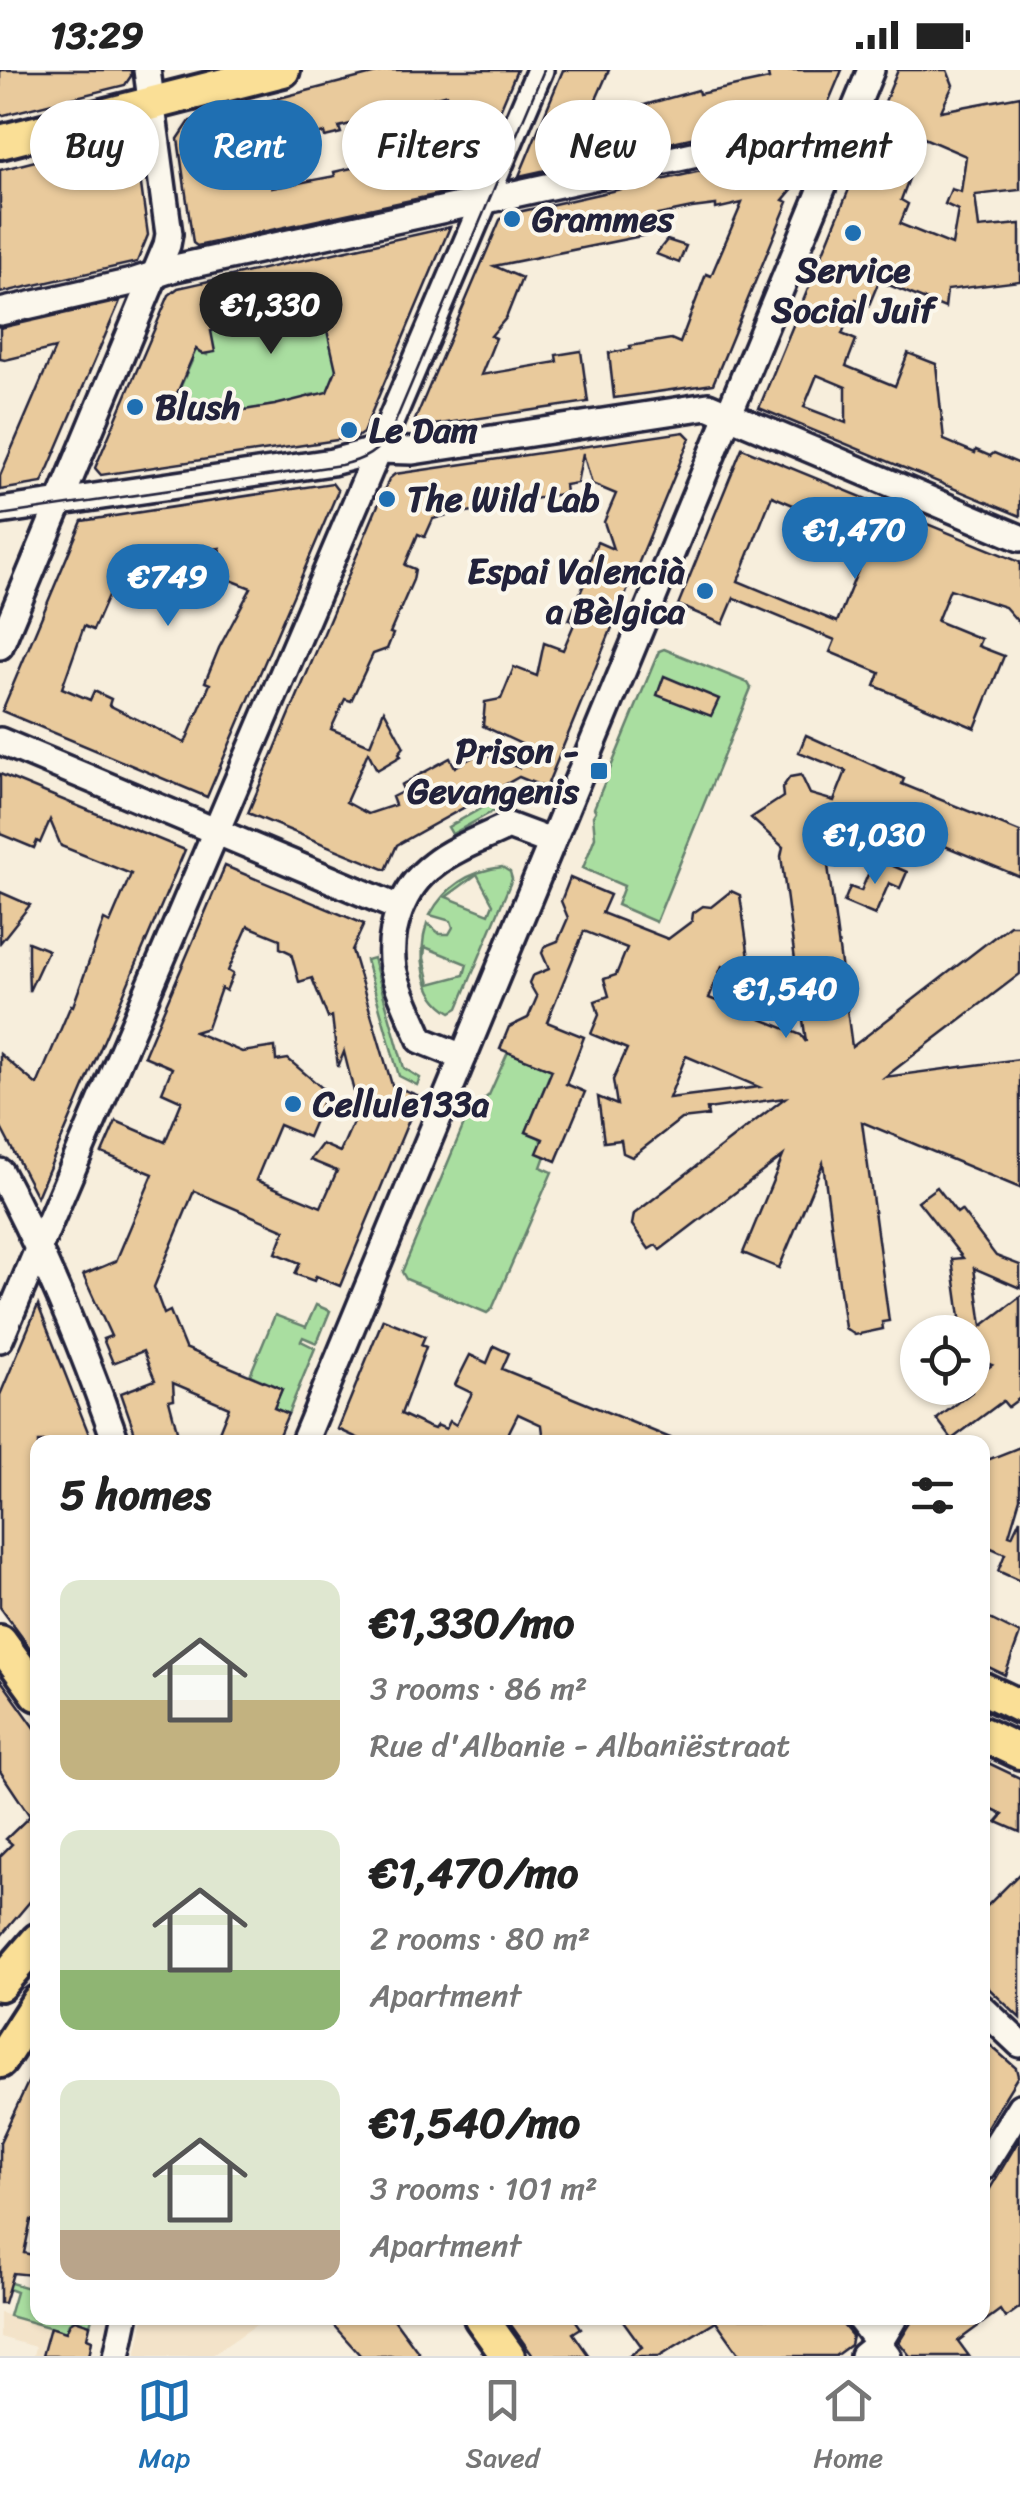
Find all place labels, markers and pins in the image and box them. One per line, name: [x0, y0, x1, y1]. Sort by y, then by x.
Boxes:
place label: Grammes: [532, 188, 674, 250]
marker: Grammes: [501, 208, 523, 230]
marker: Service Social Juif: [842, 222, 864, 244]
place label: Service Social Juif: [770, 239, 939, 341]
pin: €1,330: [190, 272, 352, 357]
place label: Blush: [155, 376, 240, 438]
marker: Blush: [124, 396, 146, 418]
place label: Le Dam: [369, 399, 478, 461]
marker: Le Dam: [338, 419, 360, 441]
place label: The Wild Lab: [407, 468, 599, 530]
marker: The Wild Lab: [376, 488, 398, 510]
pin: €1,470: [774, 497, 936, 582]
place label: Espai Valencià a Bèlgica: [467, 540, 685, 642]
pin: €749: [109, 544, 227, 629]
marker: Espai Valencià a Bèlgica: [694, 580, 716, 602]
place label: Prison - Gevangenis: [407, 720, 580, 822]
marker: Prison - Gevangenis: [588, 760, 610, 782]
pin: €1,030: [794, 802, 956, 887]
pin: €1,540: [705, 956, 867, 1041]
place label: Cellule133a: [312, 1073, 490, 1135]
marker: Cellule133a: [282, 1093, 304, 1115]

